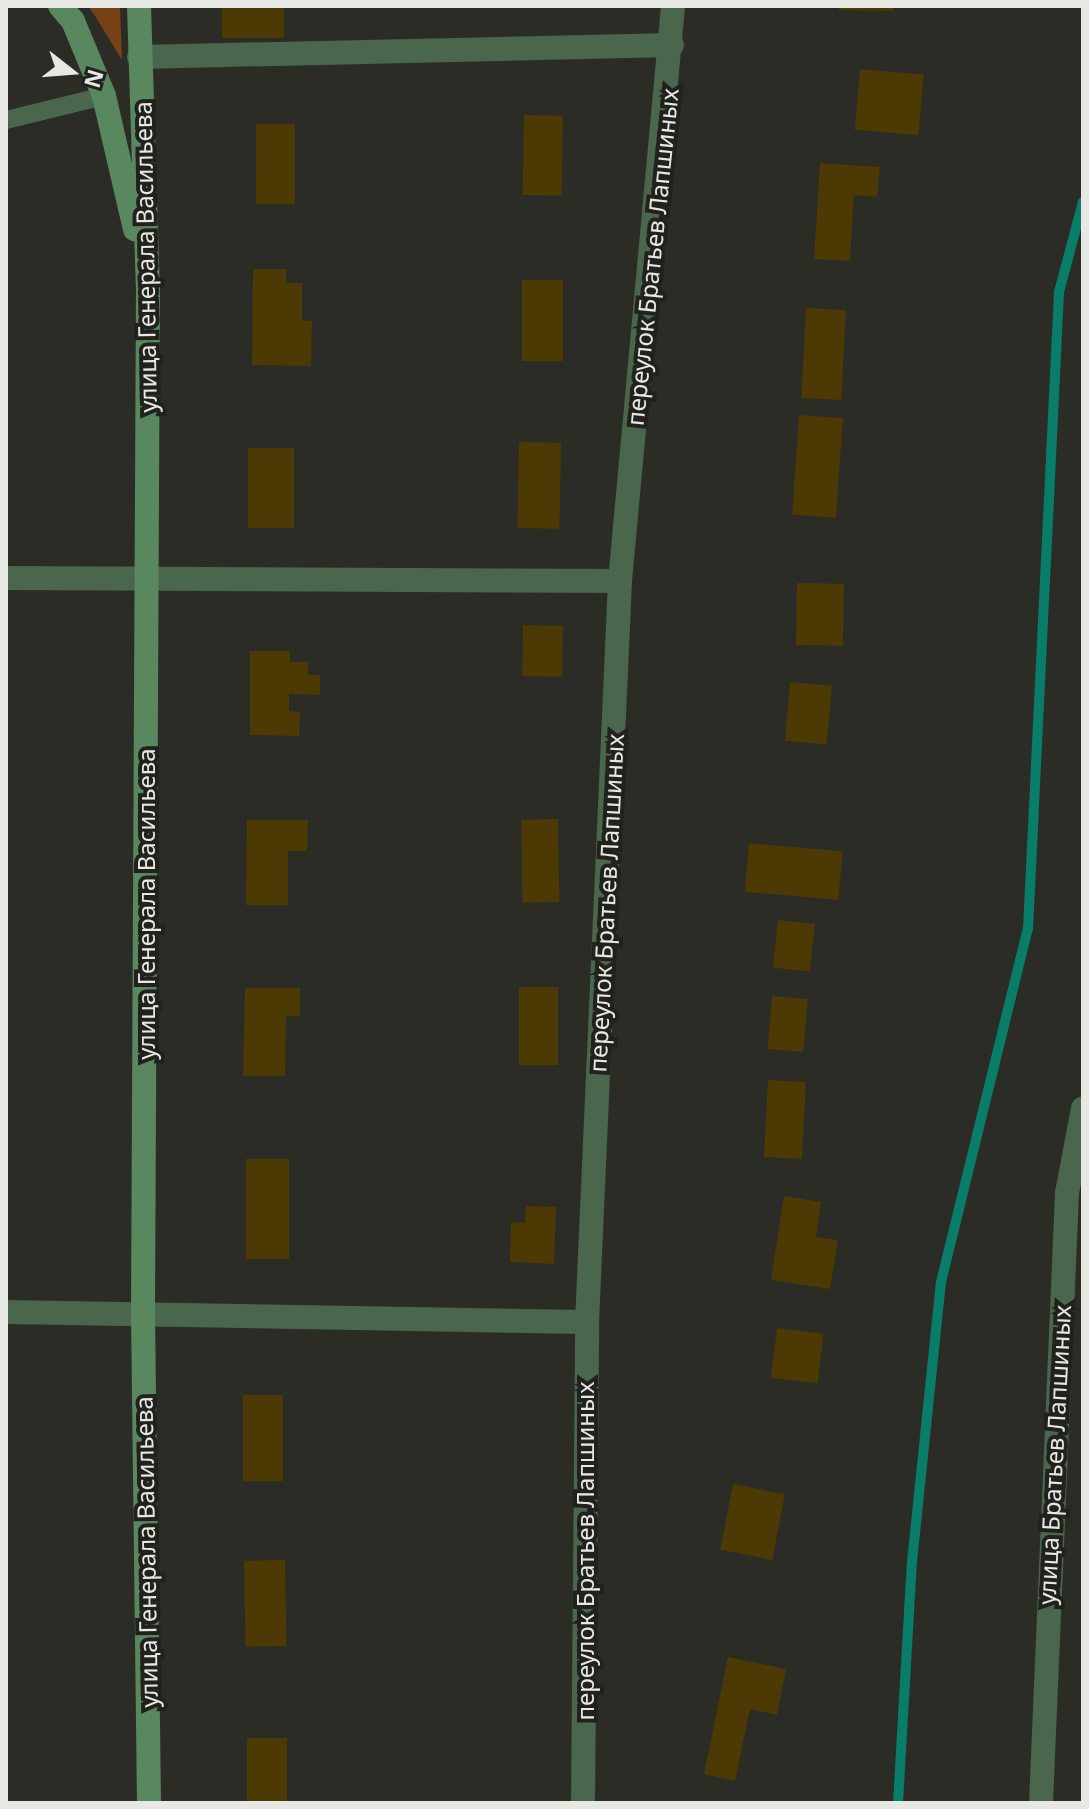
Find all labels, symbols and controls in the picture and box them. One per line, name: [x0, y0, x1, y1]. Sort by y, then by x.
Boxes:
north arrow: [32, 32, 112, 112]
text: N: [78, 66, 112, 92]
street label: переулок Братьев Лапшиных: [620, 87, 684, 427]
street label: улица Генерала Васильева: [128, 101, 162, 413]
street label: переулок Братьев Лапшиных: [583, 733, 629, 1073]
street label: улица Генерала Васильева: [132, 748, 160, 1060]
street label: улица Братьев Лапшиных: [1032, 1304, 1076, 1606]
street label: переулок Братьев Лапшиных: [571, 1381, 599, 1721]
street label: улица Генерала Васильева: [129, 1396, 163, 1708]

